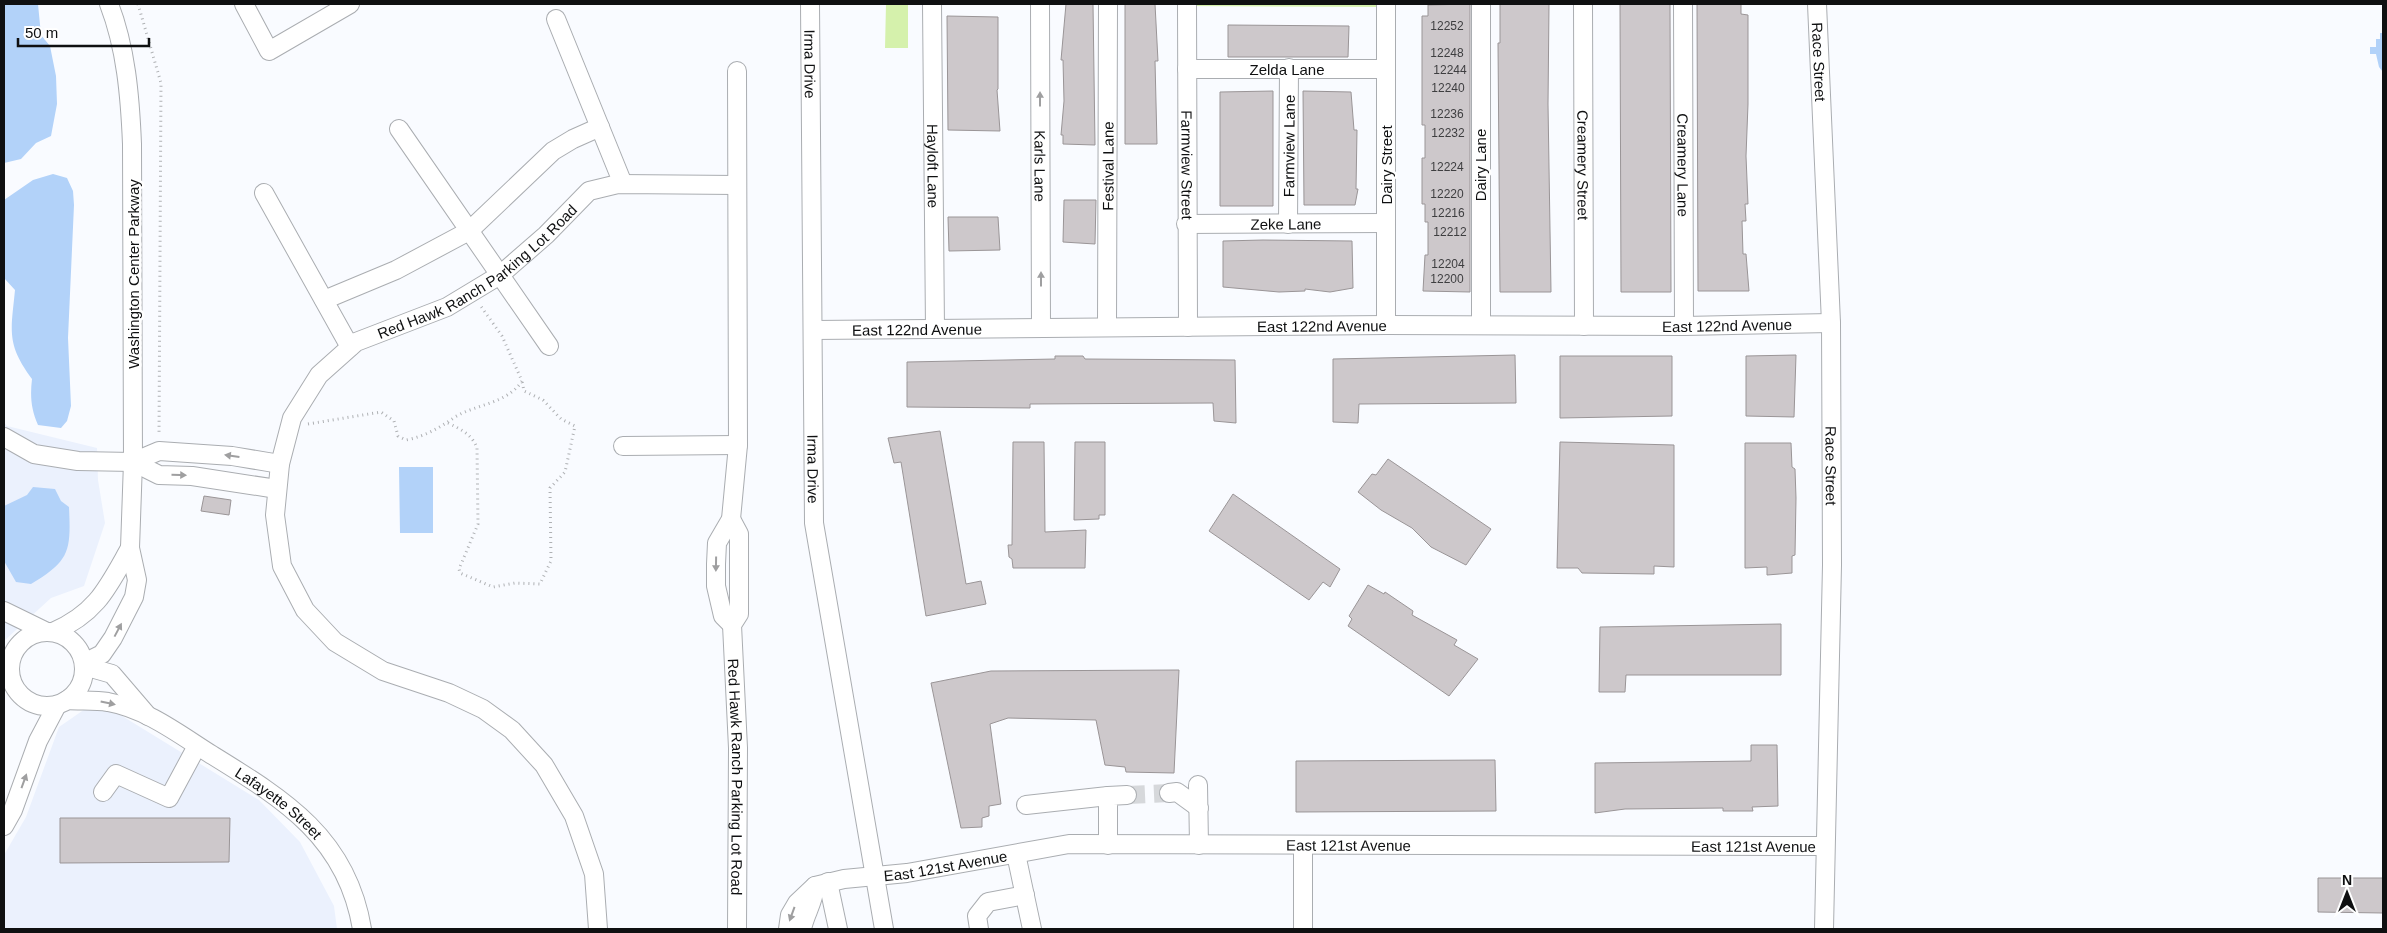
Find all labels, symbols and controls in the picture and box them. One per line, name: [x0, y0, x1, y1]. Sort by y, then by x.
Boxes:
scale bar: [18, 15, 149, 47]
house number: 12252: [1430, 19, 1464, 33]
street label: Race Street: [1809, 22, 1830, 103]
text: 50 m: [25, 24, 58, 41]
street label: Irma Drive: [802, 29, 819, 99]
house number: 12248: [1430, 46, 1464, 60]
street label: Zelda Lane: [1249, 61, 1325, 78]
house number: 12244: [1433, 63, 1467, 77]
house number: 12240: [1431, 81, 1465, 95]
one-way arrow: [1036, 91, 1044, 107]
street label: Farmview Lane: [1280, 95, 1297, 197]
house number: 12236: [1430, 107, 1464, 121]
street label: Farmview Street: [1179, 110, 1196, 220]
street label: Creamery Street: [1575, 110, 1592, 221]
street label: Creamery Lane: [1675, 113, 1692, 217]
street label: Festival Lane: [1099, 121, 1116, 211]
street label: Hayloft Lane: [925, 124, 942, 208]
street label: Dairy Street: [1378, 125, 1395, 205]
house number: 12232: [1431, 126, 1465, 140]
street label: Dairy Lane: [1472, 129, 1489, 201]
street label: Karls Lane: [1032, 130, 1049, 202]
house number: 12224: [1430, 160, 1464, 174]
street label: Washington Center Parkway: [125, 179, 142, 369]
house number: 12220: [1430, 187, 1464, 201]
street label: Red Hawk Ranch Parking Lot Road: [375, 201, 580, 342]
house number: 12216: [1431, 206, 1465, 220]
street label: Zeke Lane: [1251, 215, 1321, 232]
house number: 12212: [1433, 225, 1467, 239]
house number: 12204: [1431, 257, 1465, 271]
one-way arrow: [1037, 271, 1045, 287]
house number: 12200: [1430, 272, 1464, 286]
street label: East 122nd Avenue: [1662, 315, 1792, 335]
street label: East 122nd Avenue: [1257, 316, 1387, 335]
street label: East 122nd Avenue: [852, 320, 982, 338]
street label: Race Street: [1823, 426, 1840, 506]
street label: Irma Drive: [805, 434, 822, 504]
one-way arrow: [223, 452, 239, 460]
one-way arrow: [171, 472, 187, 480]
one-way arrow: [712, 557, 720, 573]
one-way arrow: [114, 623, 122, 637]
street label: Red Hawk Ranch Parking Lot Road: [725, 658, 747, 895]
one-way arrow: [101, 700, 117, 708]
street label: Lafayette Street: [232, 763, 326, 843]
one-way arrow: [20, 773, 28, 788]
street label: East 121st Avenue: [1286, 836, 1411, 853]
street label: East 121st Avenue: [1691, 837, 1816, 854]
street label: East 121st Avenue: [883, 847, 1008, 884]
north arrow: [2322, 868, 2372, 918]
text: N: [2342, 872, 2352, 888]
one-way arrow: [788, 907, 795, 922]

